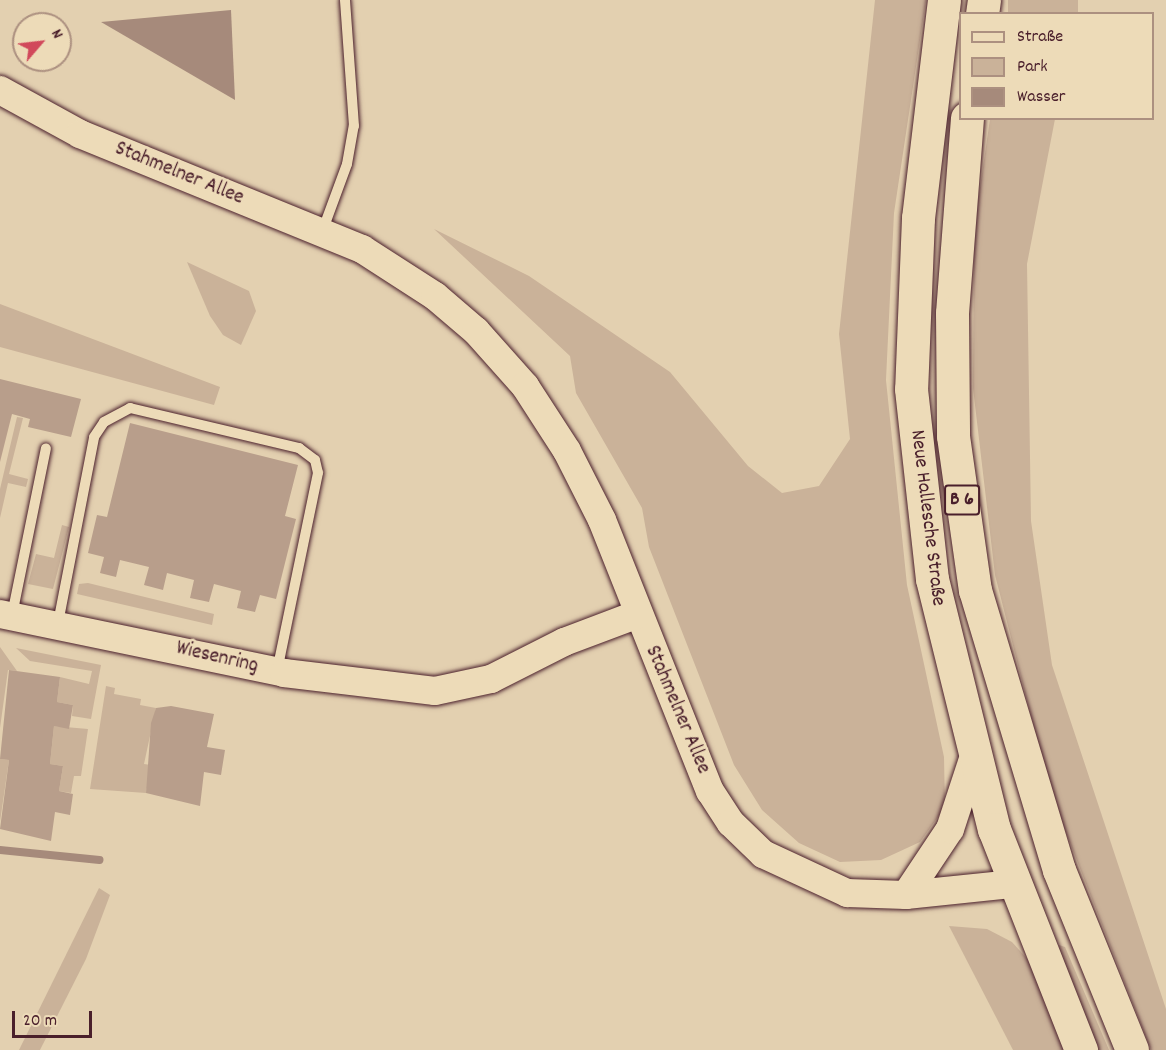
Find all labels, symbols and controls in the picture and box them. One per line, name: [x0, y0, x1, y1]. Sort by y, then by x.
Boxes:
north arrow: [12, 12, 72, 72]
legend: [959, 12, 1154, 120]
text: N: [45, 25, 69, 43]
text: Straße: [1017, 25, 1063, 50]
text: Park: [1017, 55, 1048, 80]
text: Wasser: [1017, 85, 1066, 110]
street label: Stahmelner Allee: [111, 137, 247, 211]
street label: Neue Hallesche Straße: [904, 428, 950, 608]
road number: B 6: [944, 483, 980, 517]
street label: Wiesenring: [174, 636, 260, 680]
street label: Stahmelner Allee: [639, 642, 715, 778]
scale bar: [15, 999, 94, 1037]
text: 20 m: [23, 1009, 57, 1034]

